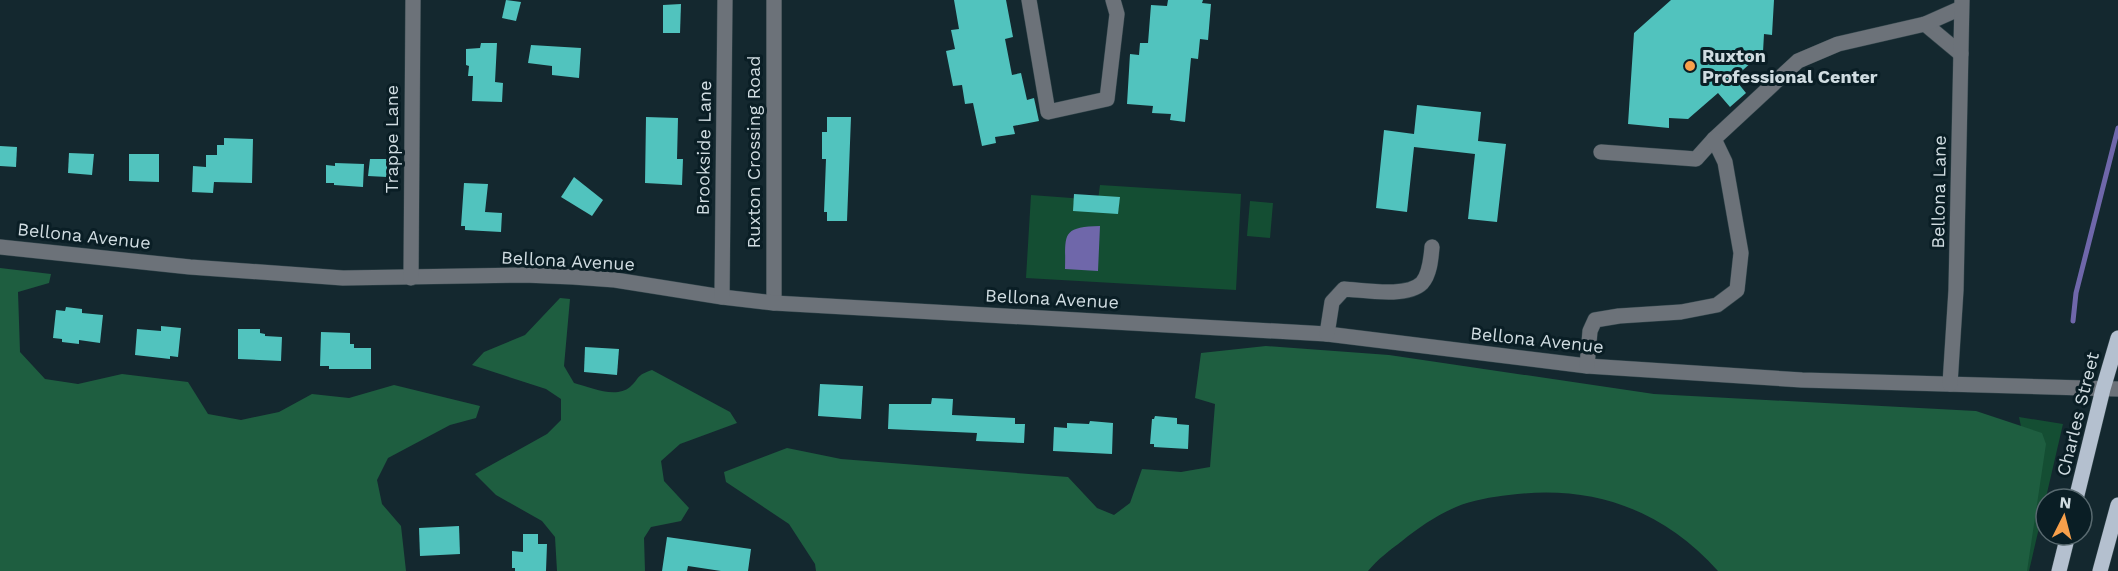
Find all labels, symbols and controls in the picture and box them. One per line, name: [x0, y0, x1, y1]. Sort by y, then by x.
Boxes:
place label: Ruxton Professional Center: [1702, 45, 1878, 87]
street label: Ruxton Crossing Road: [743, 56, 764, 248]
marker: Ruxton Professional Center: [1683, 59, 1697, 73]
street label: Brookside Lane: [692, 80, 715, 216]
street label: Trappe Lane: [381, 85, 402, 193]
street label: Bellona Lane: [1927, 135, 1950, 249]
street label: Bellona Avenue: [16, 218, 152, 253]
street label: Bellona Avenue: [501, 247, 635, 274]
street label: Bellona Avenue: [985, 285, 1119, 312]
street label: Bellona Avenue: [1469, 322, 1605, 357]
street label: Charles Street: [2052, 349, 2103, 478]
north arrow: [2034, 487, 2094, 547]
text: N: [2059, 493, 2072, 513]

